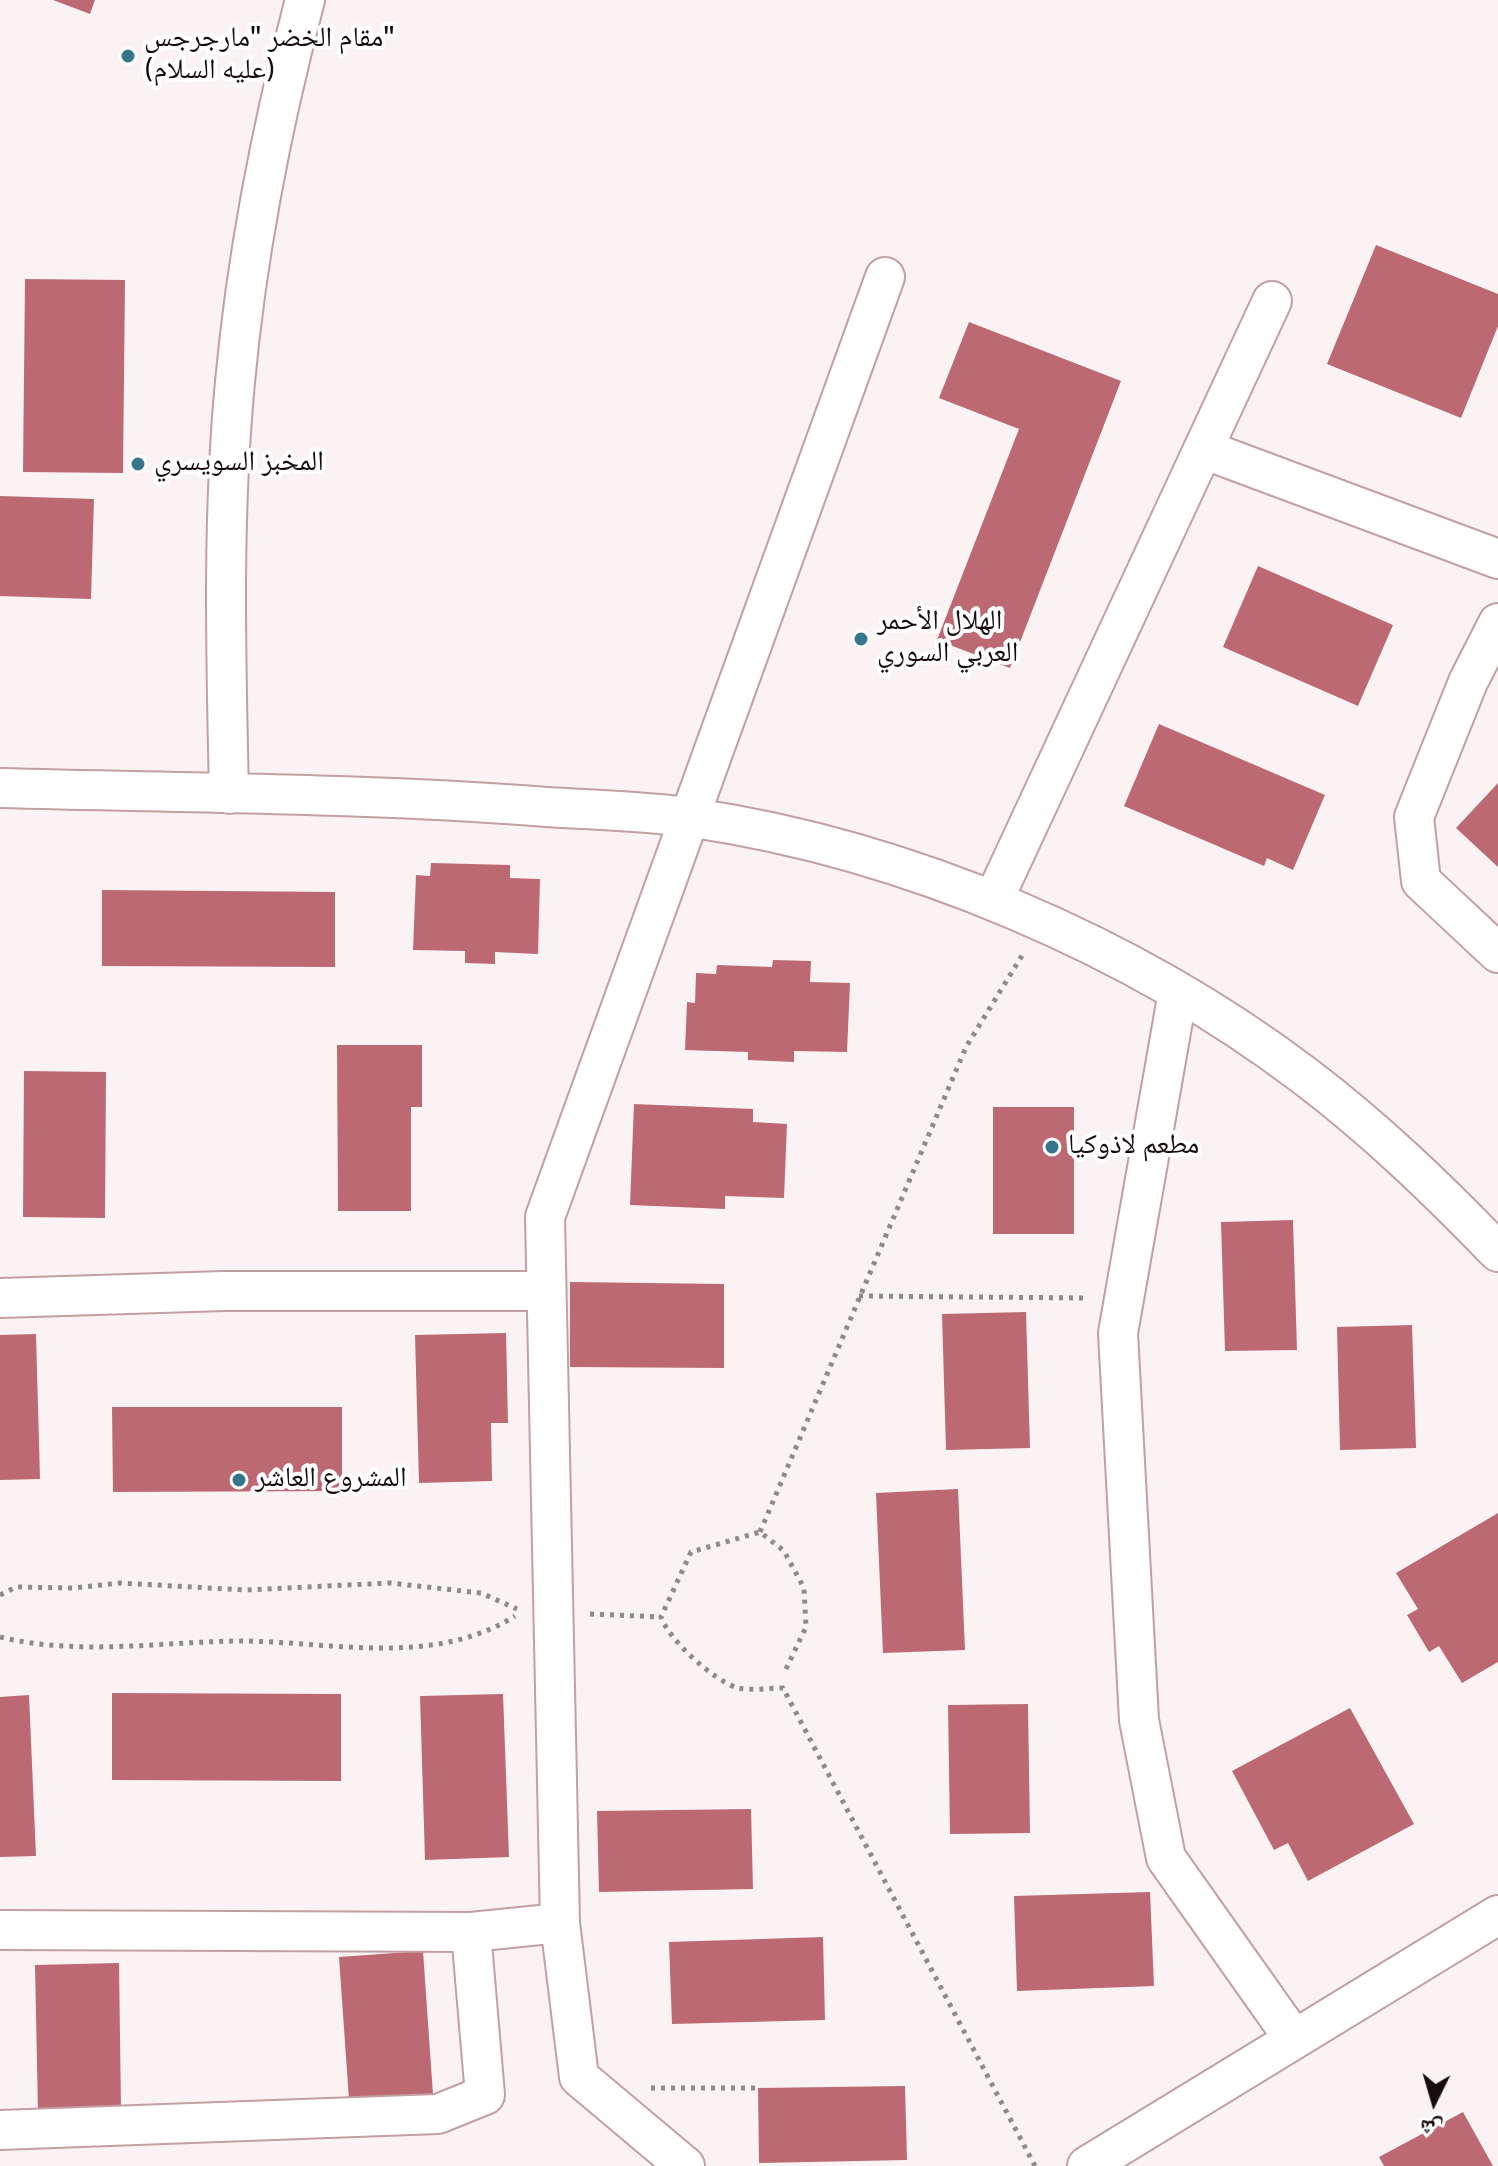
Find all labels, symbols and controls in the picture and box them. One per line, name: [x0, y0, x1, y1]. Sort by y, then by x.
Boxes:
place label: مقام الخضر "مارجرجس" (عليه السلام): [144, 23, 395, 89]
marker: مقام الخضر "مارجرجس" (عليه السلام): [119, 47, 137, 65]
place label: المخبز السويسري: [154, 447, 324, 481]
marker: المخبز السويسري: [129, 455, 147, 473]
place label: الهلال الأحمر العربي السوري: [877, 606, 1018, 672]
marker: الهلال الأحمر العربي السوري: [852, 630, 870, 648]
place label: مطعم لاذوكيا: [1068, 1130, 1199, 1164]
marker: مطعم لاذوكيا: [1043, 1138, 1061, 1156]
place label: المشروع العاشر: [255, 1463, 407, 1497]
marker: المشروع العاشر: [230, 1471, 248, 1489]
north arrow: [1394, 2062, 1474, 2142]
text: ش: [1419, 2112, 1445, 2141]

